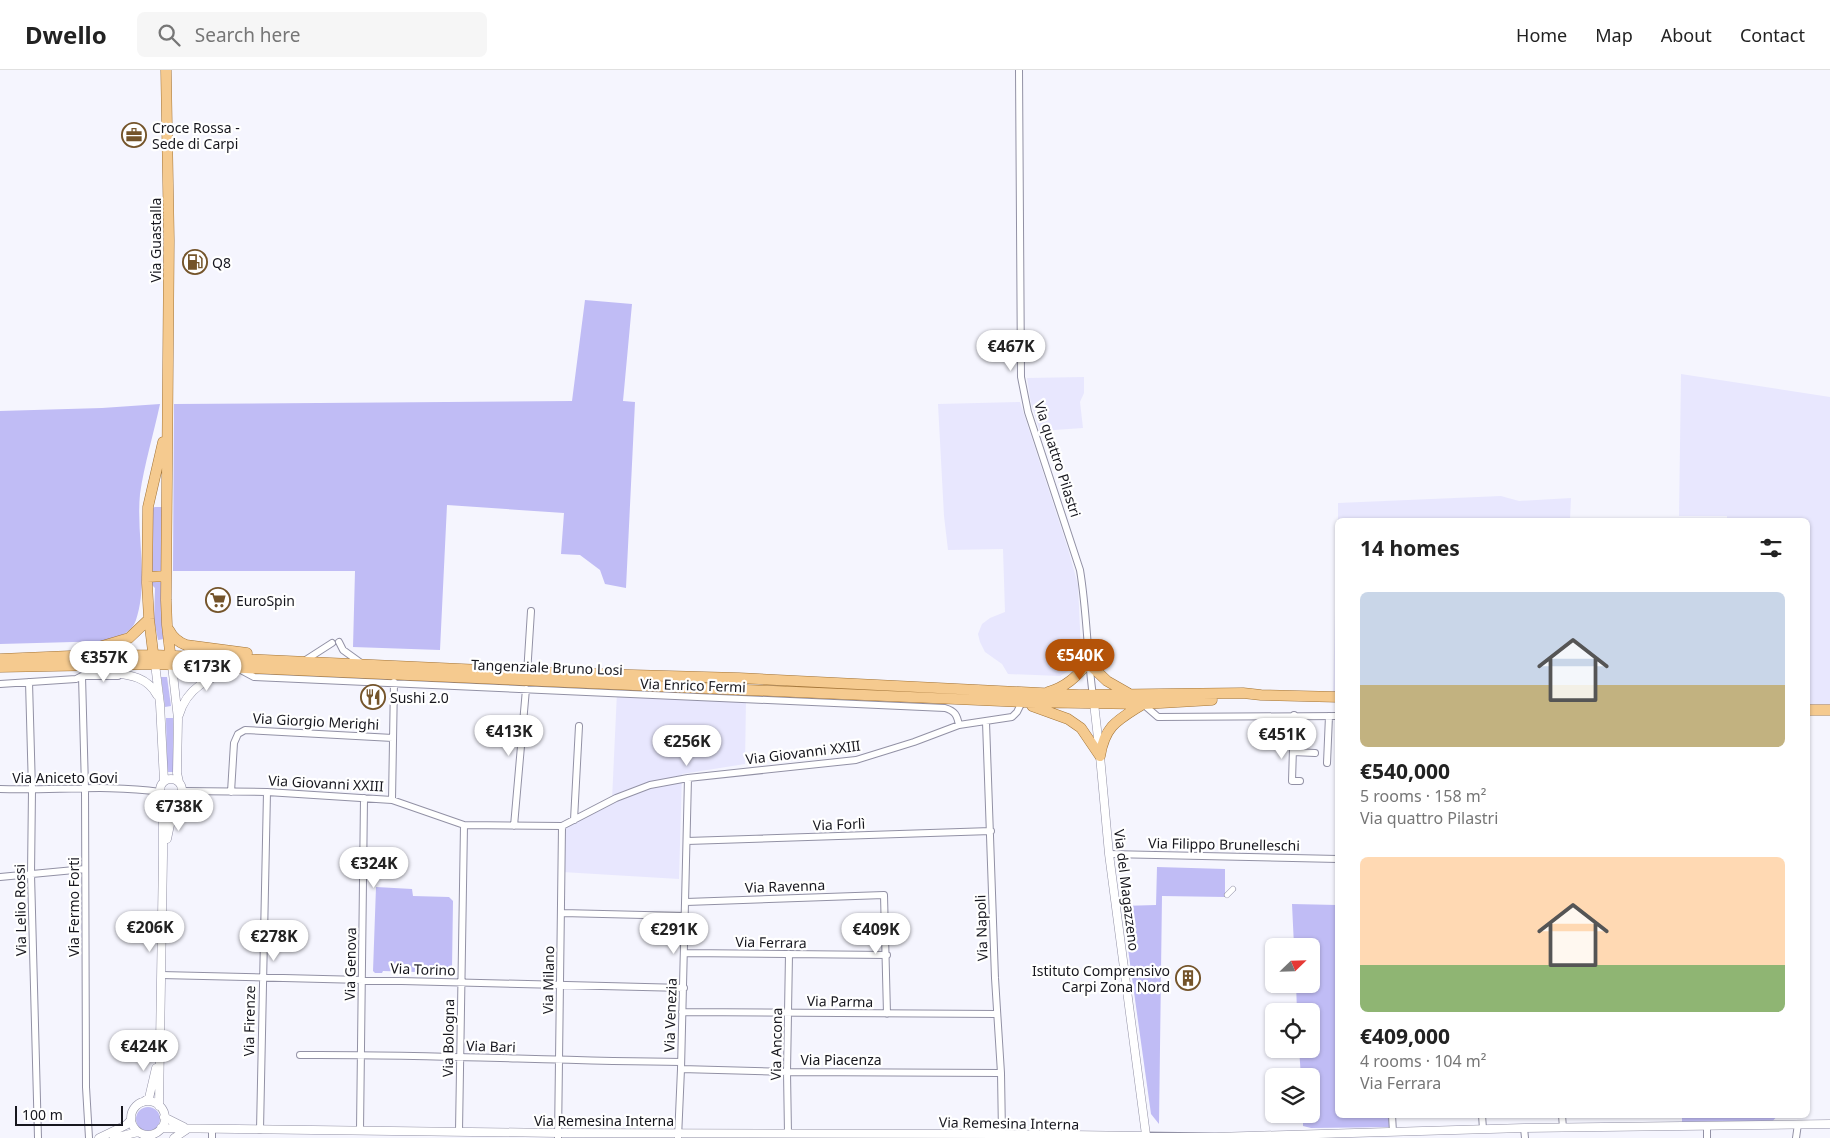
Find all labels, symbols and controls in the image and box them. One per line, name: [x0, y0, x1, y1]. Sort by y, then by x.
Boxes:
search box: [137, 12, 487, 57]
text: Dwello: [25, 18, 107, 51]
icon: search: [155, 21, 183, 49]
text: Search here: [195, 22, 300, 48]
text: Home: [1516, 23, 1567, 47]
text: Map: [1595, 23, 1633, 47]
text: About: [1661, 23, 1712, 47]
text: Contact: [1740, 23, 1805, 47]
place label: Croce Rossa - Sede di Carpi: [152, 118, 240, 153]
office icon: Croce Rossa - Sede di Carpi: [121, 122, 147, 148]
street label: Via Guastalla: [146, 198, 165, 282]
fuel station icon: Q8: [182, 249, 208, 275]
place label: Q8: [212, 253, 231, 272]
pin: €467K: [976, 330, 1046, 372]
text: €467K: [987, 335, 1035, 357]
street label: Via quattro Pilastri: [1030, 399, 1086, 519]
text: 14 homes: [1360, 534, 1460, 562]
icon: filters: [1757, 534, 1785, 562]
supermarket icon: EuroSpin: [205, 587, 231, 613]
place label: EuroSpin: [236, 591, 295, 610]
icon: home: [1528, 625, 1618, 715]
pin: €540K: [1045, 638, 1115, 681]
pin: €357K: [69, 640, 139, 683]
text: €540K: [1056, 644, 1104, 666]
text: €357K: [80, 646, 128, 668]
pin: €173K: [172, 650, 242, 692]
text: €173K: [183, 655, 231, 677]
street label: Tangenziale Bruno Losi: [471, 655, 623, 679]
street label: Via Enrico Fermi: [640, 674, 746, 696]
restaurant icon: Sushi 2.0: [360, 684, 386, 710]
place label: Sushi 2.0: [390, 688, 449, 707]
street label: Via Giorgio Merighi: [252, 708, 380, 734]
pin: €413K: [474, 714, 544, 757]
pin: €451K: [1247, 718, 1317, 760]
text: €413K: [485, 720, 533, 742]
text: €451K: [1258, 723, 1306, 745]
pin: €256K: [652, 724, 722, 767]
text: €256K: [663, 730, 711, 752]
street label: Via Giovanni XXIII: [744, 735, 862, 768]
text: €540,000: [1360, 757, 1450, 785]
street label: Via Aniceto Govi: [12, 768, 118, 787]
street label: Via Giovanni XXIII: [268, 770, 385, 796]
text: 5 rooms · 158 m²: [1360, 785, 1486, 807]
pin: €738K: [144, 790, 214, 832]
text: €738K: [155, 795, 203, 817]
text: Via quattro Pilastri: [1360, 807, 1498, 829]
street label: Via Forlì: [813, 814, 865, 834]
street label: Via del Magazzeno: [1110, 828, 1144, 952]
street label: Via Filippo Brunelleschi: [1148, 833, 1300, 855]
pin: €324K: [339, 846, 409, 889]
text: €324K: [350, 852, 398, 874]
street label: Via Fermo Forti: [64, 857, 83, 957]
street label: Via Lelio Rossi: [10, 864, 30, 956]
street label: Via Ravenna: [745, 875, 825, 897]
icon: home: [1528, 890, 1618, 980]
street label: Via Napoli: [970, 895, 992, 961]
pin: €206K: [115, 910, 185, 953]
pin: €291K: [639, 912, 709, 955]
pin: €409K: [841, 912, 911, 955]
text: €206K: [126, 916, 174, 938]
text: €291K: [650, 918, 698, 940]
text: €409K: [852, 918, 900, 940]
pin: €278K: [239, 920, 309, 962]
text: €278K: [250, 925, 298, 947]
street label: Via Genova: [340, 927, 360, 1001]
street label: Via Ferrara: [735, 932, 807, 952]
north arrow: [1265, 938, 1320, 992]
map controls: [1265, 938, 1320, 1123]
street label: Via Milano: [538, 946, 558, 1014]
street label: Via Torino: [390, 958, 456, 980]
place label: Istituto Comprensivo Carpi Zona Nord: [1032, 961, 1170, 996]
building icon: Istituto Comprensivo Carpi Zona Nord: [1175, 965, 1201, 991]
street label: Via Venezia: [659, 978, 681, 1052]
street label: Via Firenze: [239, 985, 259, 1057]
street label: Via Parma: [807, 991, 873, 1011]
street label: Via Bologna: [438, 999, 458, 1077]
button: locate: [1265, 1003, 1320, 1058]
street label: Via Ancona: [766, 1007, 786, 1081]
text: €409,000: [1360, 1022, 1450, 1050]
pin: €424K: [109, 1030, 179, 1072]
text: €424K: [120, 1035, 168, 1057]
street label: Via Bari: [466, 1036, 516, 1056]
street label: Via Piacenza: [800, 1050, 882, 1069]
text: 4 rooms · 104 m²: [1360, 1050, 1486, 1072]
button: layers: [1265, 1068, 1320, 1123]
text: Via Ferrara: [1360, 1072, 1441, 1094]
scale bar: [15, 1103, 122, 1126]
text: 100 m: [22, 1105, 63, 1124]
street label: Via Remesina Interna: [534, 1111, 674, 1130]
street label: Via Remesina Interna: [939, 1112, 1079, 1134]

